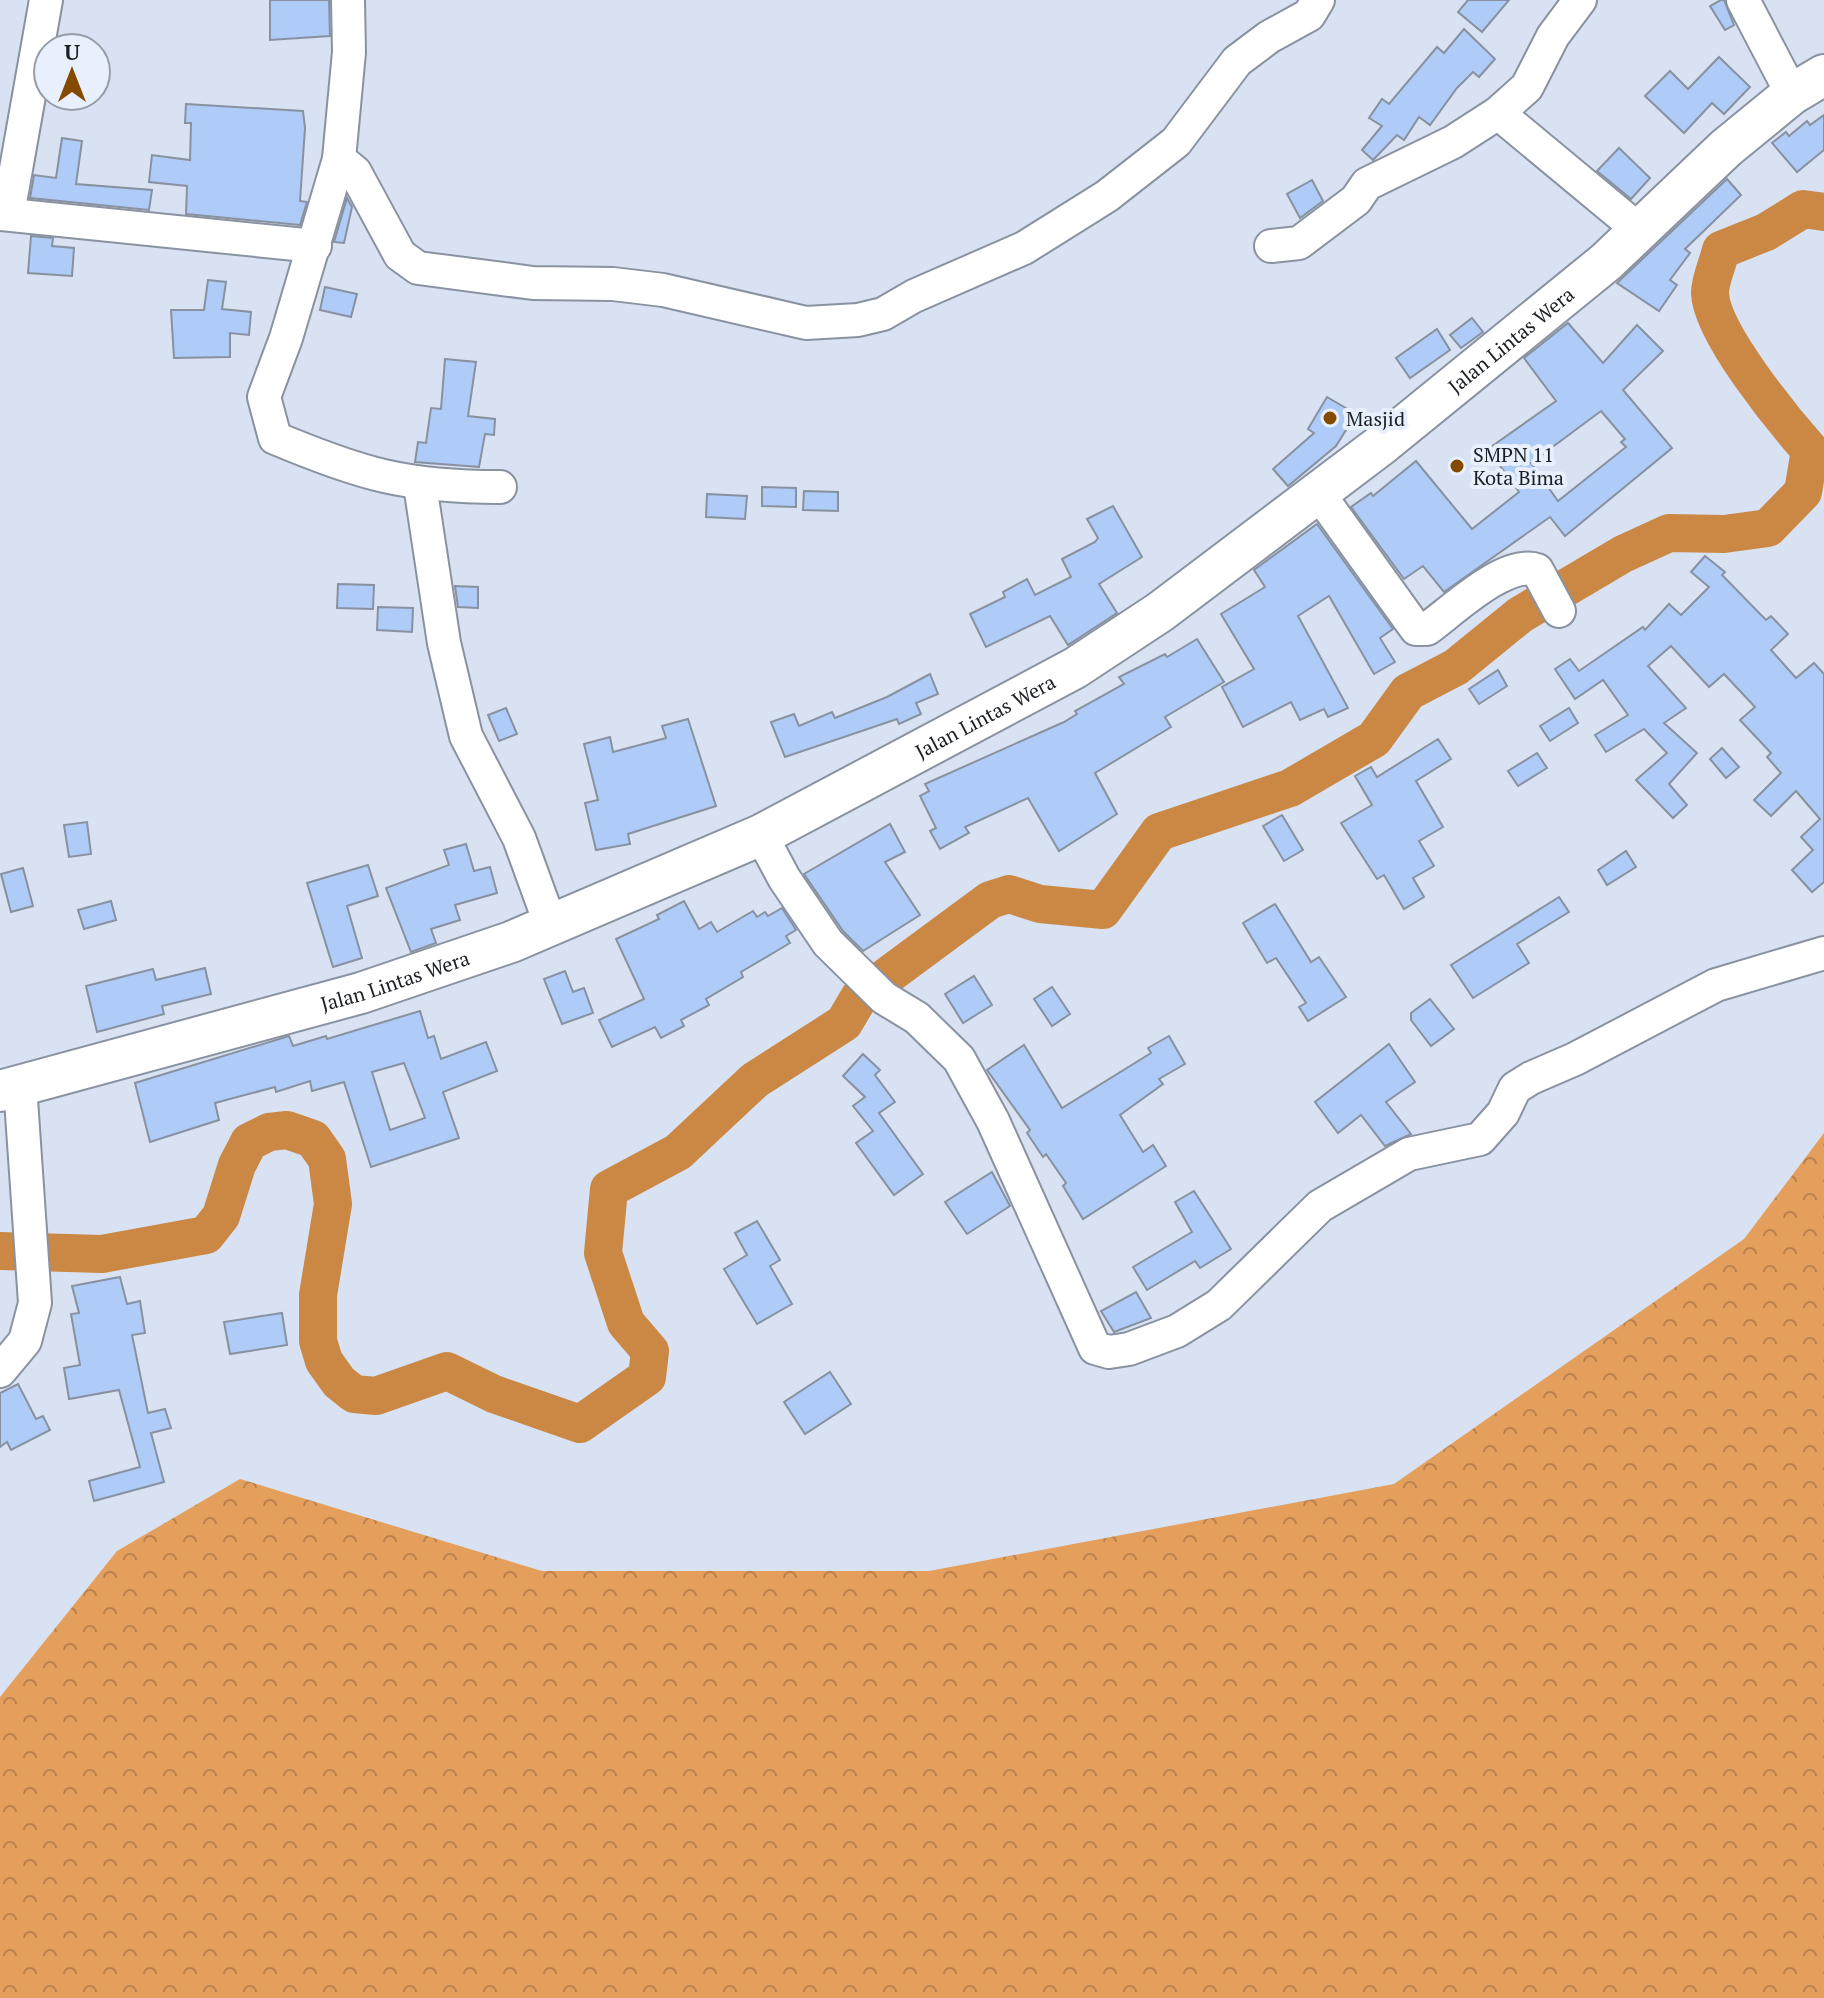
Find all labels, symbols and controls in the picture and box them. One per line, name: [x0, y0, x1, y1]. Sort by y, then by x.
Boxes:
north arrow: [32, 32, 112, 112]
text: U: [64, 37, 80, 66]
street label: Jalan Lintas Wera: [1442, 280, 1579, 399]
place label: Masjid: [1346, 405, 1405, 432]
marker: Masjid: [1321, 409, 1339, 427]
place label: SMPN 11 Kota Bima: [1473, 441, 1564, 491]
marker: SMPN 11 Kota Bima: [1448, 457, 1466, 475]
street label: Jalan Lintas Wera: [910, 668, 1060, 764]
street label: Jalan Lintas Wera: [317, 944, 473, 1017]

